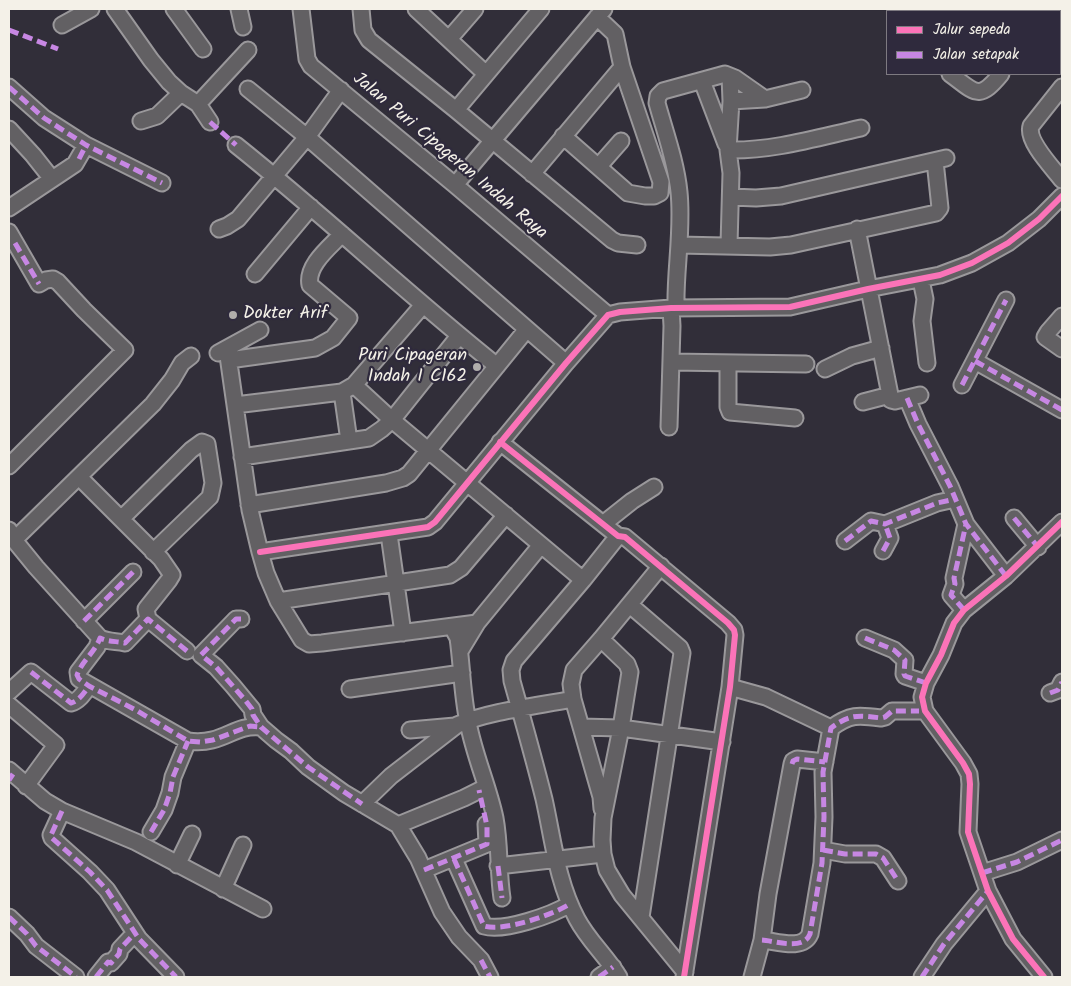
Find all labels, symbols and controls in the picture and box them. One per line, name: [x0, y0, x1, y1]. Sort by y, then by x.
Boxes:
legend: [886, 10, 1061, 75]
text: Jalur sepeda: [933, 18, 1011, 42]
text: Jalan setapak: [933, 43, 1019, 67]
street label: Jalan Puri Cipageran Indah Raya: [347, 69, 551, 245]
place label: Dokter Arif: [243, 304, 327, 326]
marker: Dokter Arif: [227, 309, 239, 321]
place label: Puri Cipageran Indah I C162: [358, 346, 467, 388]
marker: Puri Cipageran Indah I C162: [471, 361, 483, 373]

